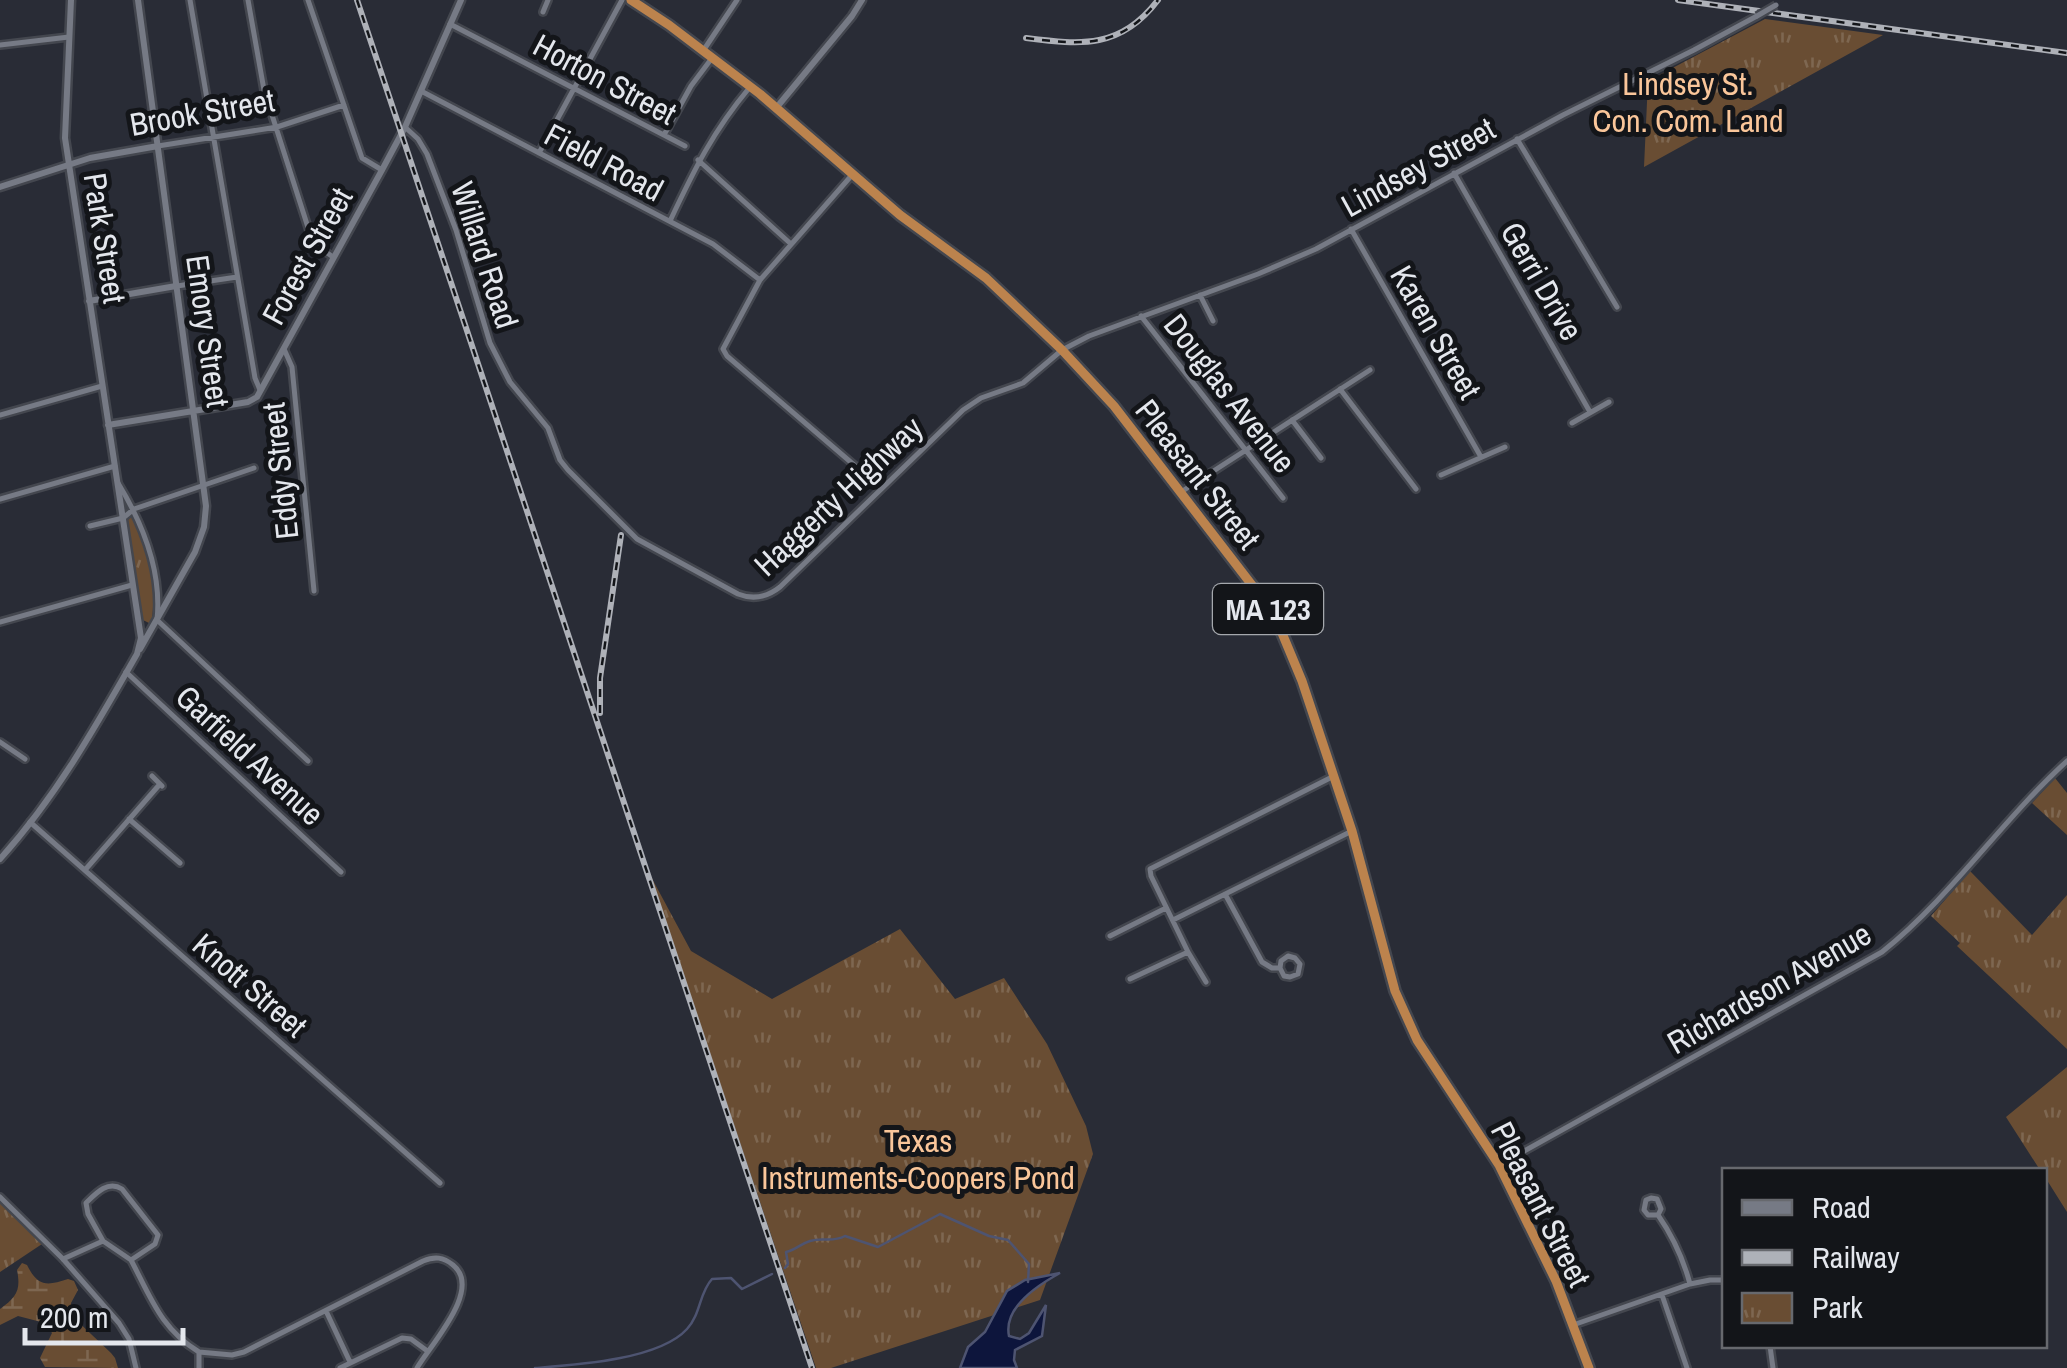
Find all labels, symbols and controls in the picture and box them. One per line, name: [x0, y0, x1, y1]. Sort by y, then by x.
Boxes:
street label: Horton Street: [526, 23, 684, 135]
park label: Lindsey St. Con. Com. Land: [1592, 62, 1784, 142]
street label: Brook Street: [126, 78, 278, 146]
street label: Lindsey Street: [1334, 107, 1502, 227]
street label: Field Road: [537, 113, 671, 211]
street label: Park Street: [73, 170, 137, 306]
street label: Willard Road: [441, 176, 529, 334]
street label: Forest Street: [252, 180, 362, 332]
street label: Gerri Drive: [1491, 214, 1593, 348]
street label: Emory Street: [176, 252, 240, 410]
street label: Karen Street: [1381, 257, 1491, 407]
street label: Douglas Avenue: [1154, 305, 1306, 481]
street label: Pleasant Street: [1126, 390, 1270, 558]
street label: Eddy Street: [251, 401, 309, 541]
street label: Haggerty Highway: [744, 407, 932, 585]
road number: MA 123: [1213, 584, 1323, 634]
street label: Garfield Avenue: [167, 675, 333, 835]
street label: Richardson Avenue: [1659, 912, 1879, 1064]
street label: Knott Street: [184, 923, 316, 1047]
street label: Pleasant Street: [1481, 1114, 1601, 1294]
park label: Texas Instruments-Coopers Pond: [761, 1119, 1075, 1199]
legend: [1722, 1168, 2047, 1348]
text: Road: [1812, 1187, 1871, 1227]
text: Railway: [1812, 1237, 1900, 1277]
scale bar: [25, 1283, 182, 1345]
text: Park: [1812, 1287, 1863, 1327]
text: 200 m: [40, 1297, 108, 1337]

